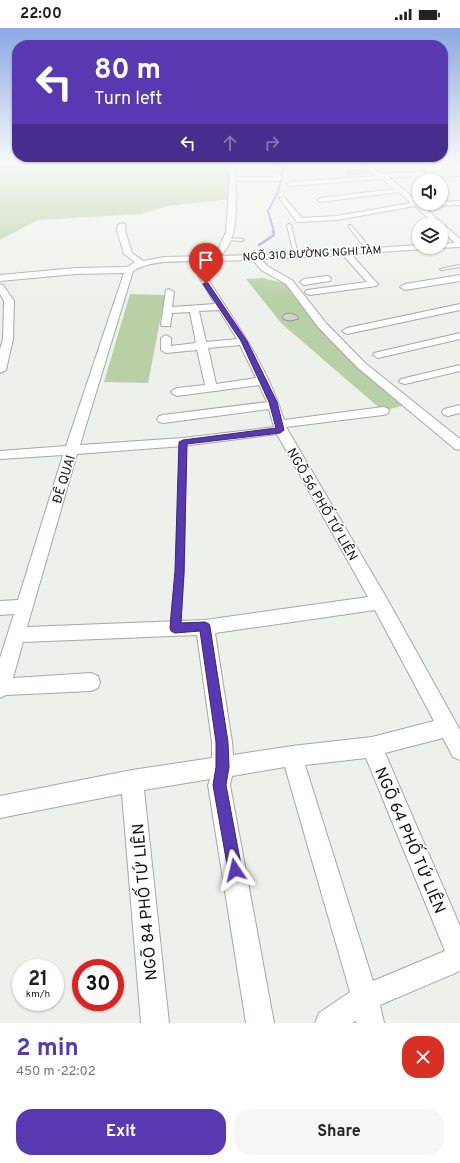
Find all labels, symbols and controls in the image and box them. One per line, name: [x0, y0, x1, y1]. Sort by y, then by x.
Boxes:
text: 22:00: [20, 5, 62, 24]
text: 80 m: [94, 53, 161, 89]
icon: left: [28, 56, 80, 108]
text: Turn left: [94, 88, 162, 111]
icon: left: [177, 132, 199, 154]
icon: ahead: [219, 132, 241, 154]
icon: right: [261, 132, 283, 154]
map controls: [412, 174, 448, 254]
button: sound: [412, 174, 448, 210]
button: layers: [412, 218, 448, 254]
street label: NGÕ 310 ĐƯỜNG NGHI TÀM: [242, 242, 382, 265]
pin: [189, 243, 223, 284]
icon: arrive: [195, 249, 217, 271]
street label: NGÕ 56 PHỐ TỨ LIÊN: [282, 444, 364, 564]
street label: ĐÊ QUAI: [48, 453, 80, 506]
street label: NGÕ 64 PHỐ TỨ LIÊN: [369, 763, 454, 917]
street label: NGÕ 84 PHỐ TỨ LIÊN: [124, 823, 163, 982]
position arrow: [214, 849, 256, 891]
speed limit sign: 30: [72, 959, 124, 1011]
text: 21: [28, 967, 48, 993]
text: km/h: [26, 988, 50, 1001]
text: 2 min: [16, 1034, 79, 1064]
button: close: [402, 1036, 444, 1078]
text: 450 m · 22:02: [16, 1064, 96, 1080]
button: Exit: [16, 1109, 226, 1155]
button: Share: [234, 1109, 444, 1155]

